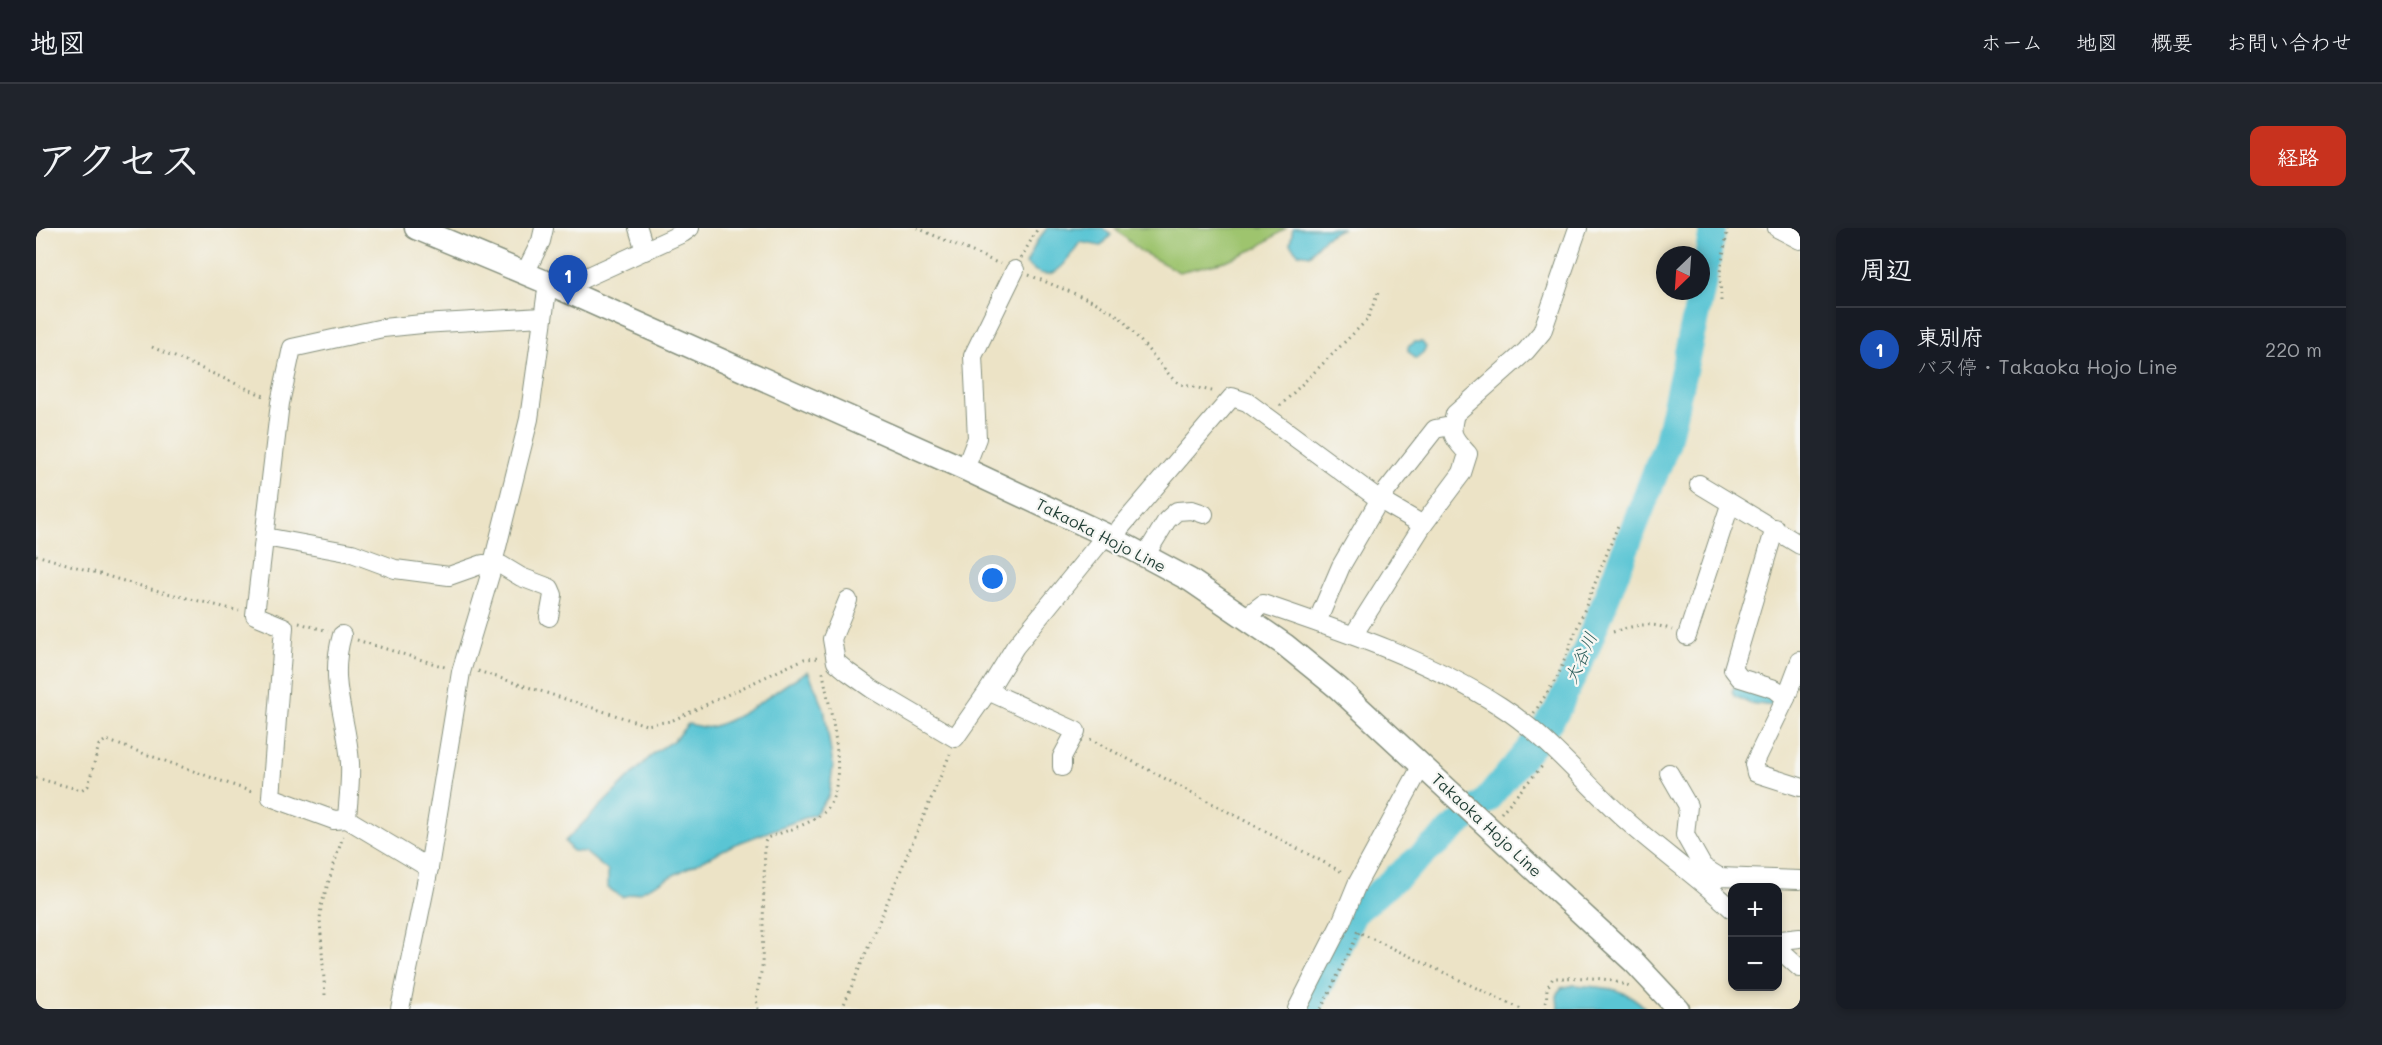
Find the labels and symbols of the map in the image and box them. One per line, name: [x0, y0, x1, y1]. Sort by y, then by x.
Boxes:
north arrow: [1656, 246, 1710, 300]
pin: 1: [548, 256, 588, 305]
street label: Takaoka Hojo Line: [1033, 493, 1170, 576]
your location: [978, 564, 1007, 593]
water label: 大谷川: [1558, 628, 1602, 687]
street label: Takaoka Hojo Line: [1428, 768, 1547, 881]

